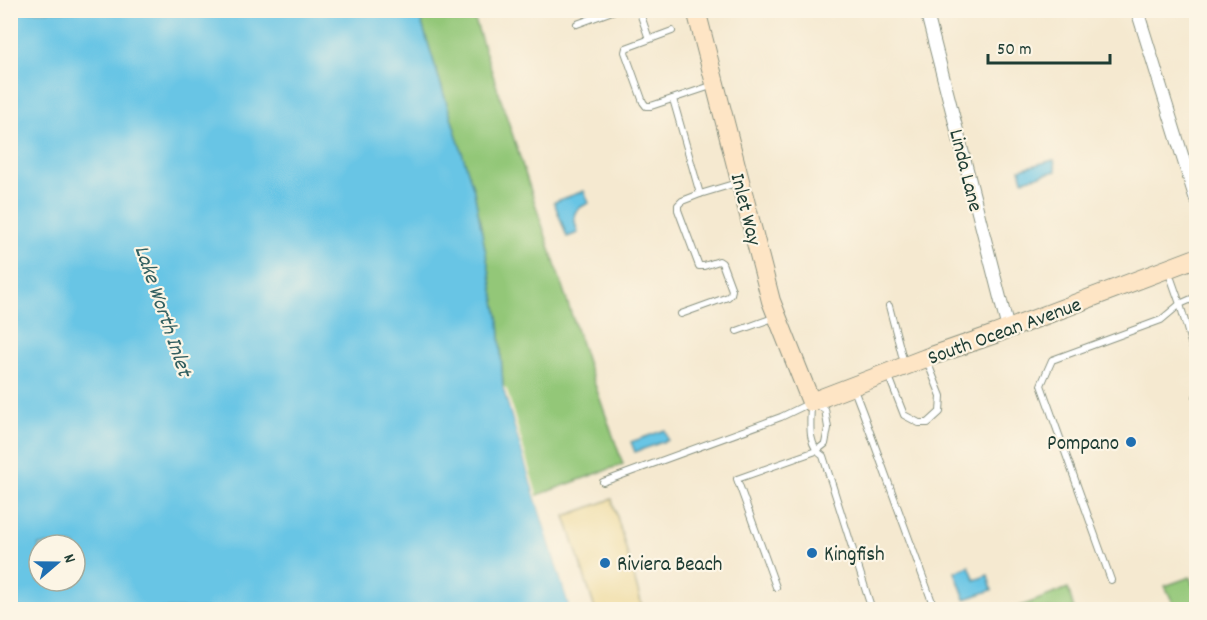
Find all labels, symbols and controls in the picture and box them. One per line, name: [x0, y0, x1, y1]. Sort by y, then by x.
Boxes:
scale bar: [988, 27, 1110, 65]
text: 50 m: [997, 38, 1032, 63]
street label: Linda Lane: [939, 126, 989, 215]
street label: Inlet Way: [721, 170, 768, 249]
water label: Lake Worth Inlet: [125, 241, 199, 383]
street label: South Ocean Avenue: [924, 291, 1086, 375]
place label: Pompano: [1047, 430, 1119, 460]
marker: Pompano: [1124, 435, 1138, 449]
north arrow: [27, 533, 87, 593]
place label: Kingfish: [824, 541, 885, 571]
marker: Kingfish: [805, 546, 819, 560]
text: N: [57, 551, 81, 566]
place label: Riviera Beach: [617, 551, 722, 581]
marker: Riviera Beach: [598, 556, 612, 570]

